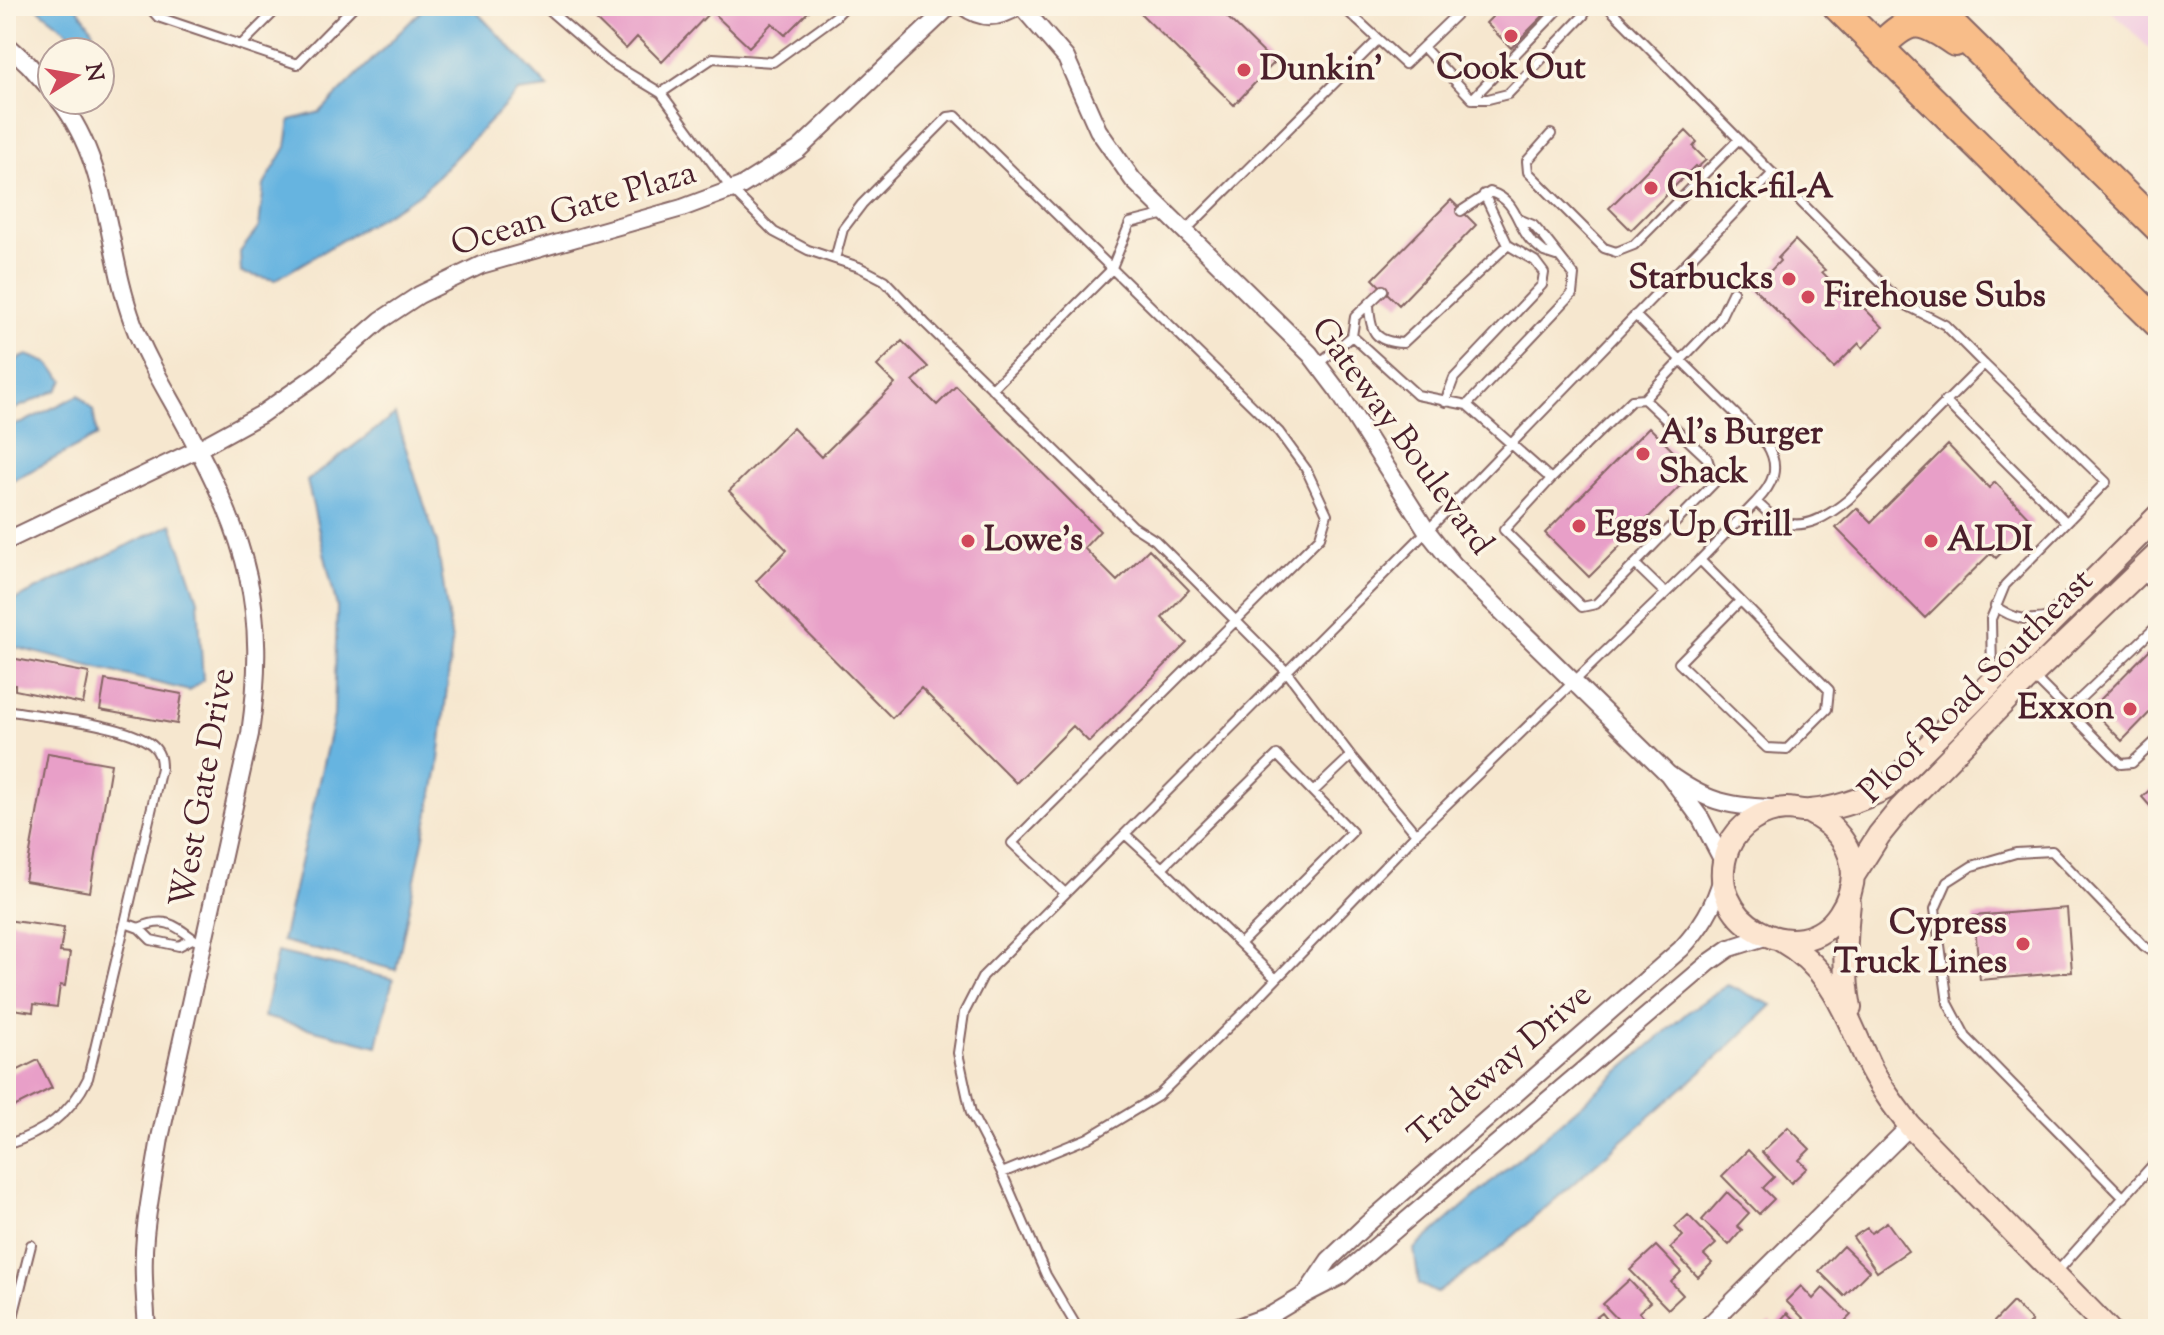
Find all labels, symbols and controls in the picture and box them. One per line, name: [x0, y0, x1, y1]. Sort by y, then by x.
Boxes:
marker: Cook Out: [1502, 27, 1520, 45]
north arrow: [36, 36, 116, 116]
place label: Cook Out: [1436, 45, 1586, 94]
place label: Dunkin': [1260, 46, 1383, 95]
text: N: [75, 61, 110, 85]
marker: Dunkin': [1235, 61, 1253, 79]
street label: Ocean Gate Plaza: [445, 149, 703, 271]
place label: Chick-fil-A: [1667, 164, 1834, 213]
marker: Chick-fil-A: [1642, 179, 1660, 197]
place label: Starbucks: [1628, 255, 1773, 304]
marker: Starbucks: [1780, 270, 1798, 288]
place label: Firehouse Subs: [1824, 273, 2046, 322]
marker: Firehouse Subs: [1799, 288, 1817, 306]
street label: Gateway Boulevard: [1298, 308, 1504, 566]
place label: Al's Burger Shack: [1659, 410, 1823, 498]
marker: Al's Burger Shack: [1634, 445, 1652, 463]
place label: Eggs Up Grill: [1595, 502, 1793, 551]
place label: Lowe's: [984, 517, 1083, 566]
marker: Eggs Up Grill: [1570, 517, 1588, 535]
place label: ALDI: [1947, 517, 2034, 566]
marker: Lowe's: [959, 532, 977, 550]
marker: ALDI: [1922, 532, 1940, 550]
street label: Ploof Road Southeast: [1849, 558, 2106, 815]
street label: West Gate Drive: [159, 664, 249, 912]
place label: Exxon: [2018, 685, 2114, 734]
marker: Exxon: [2121, 700, 2139, 718]
place label: Cypress Truck Lines: [1834, 900, 2007, 988]
marker: Cypress Truck Lines: [2014, 935, 2032, 953]
street label: Tradeway Drive: [1398, 972, 1604, 1160]

